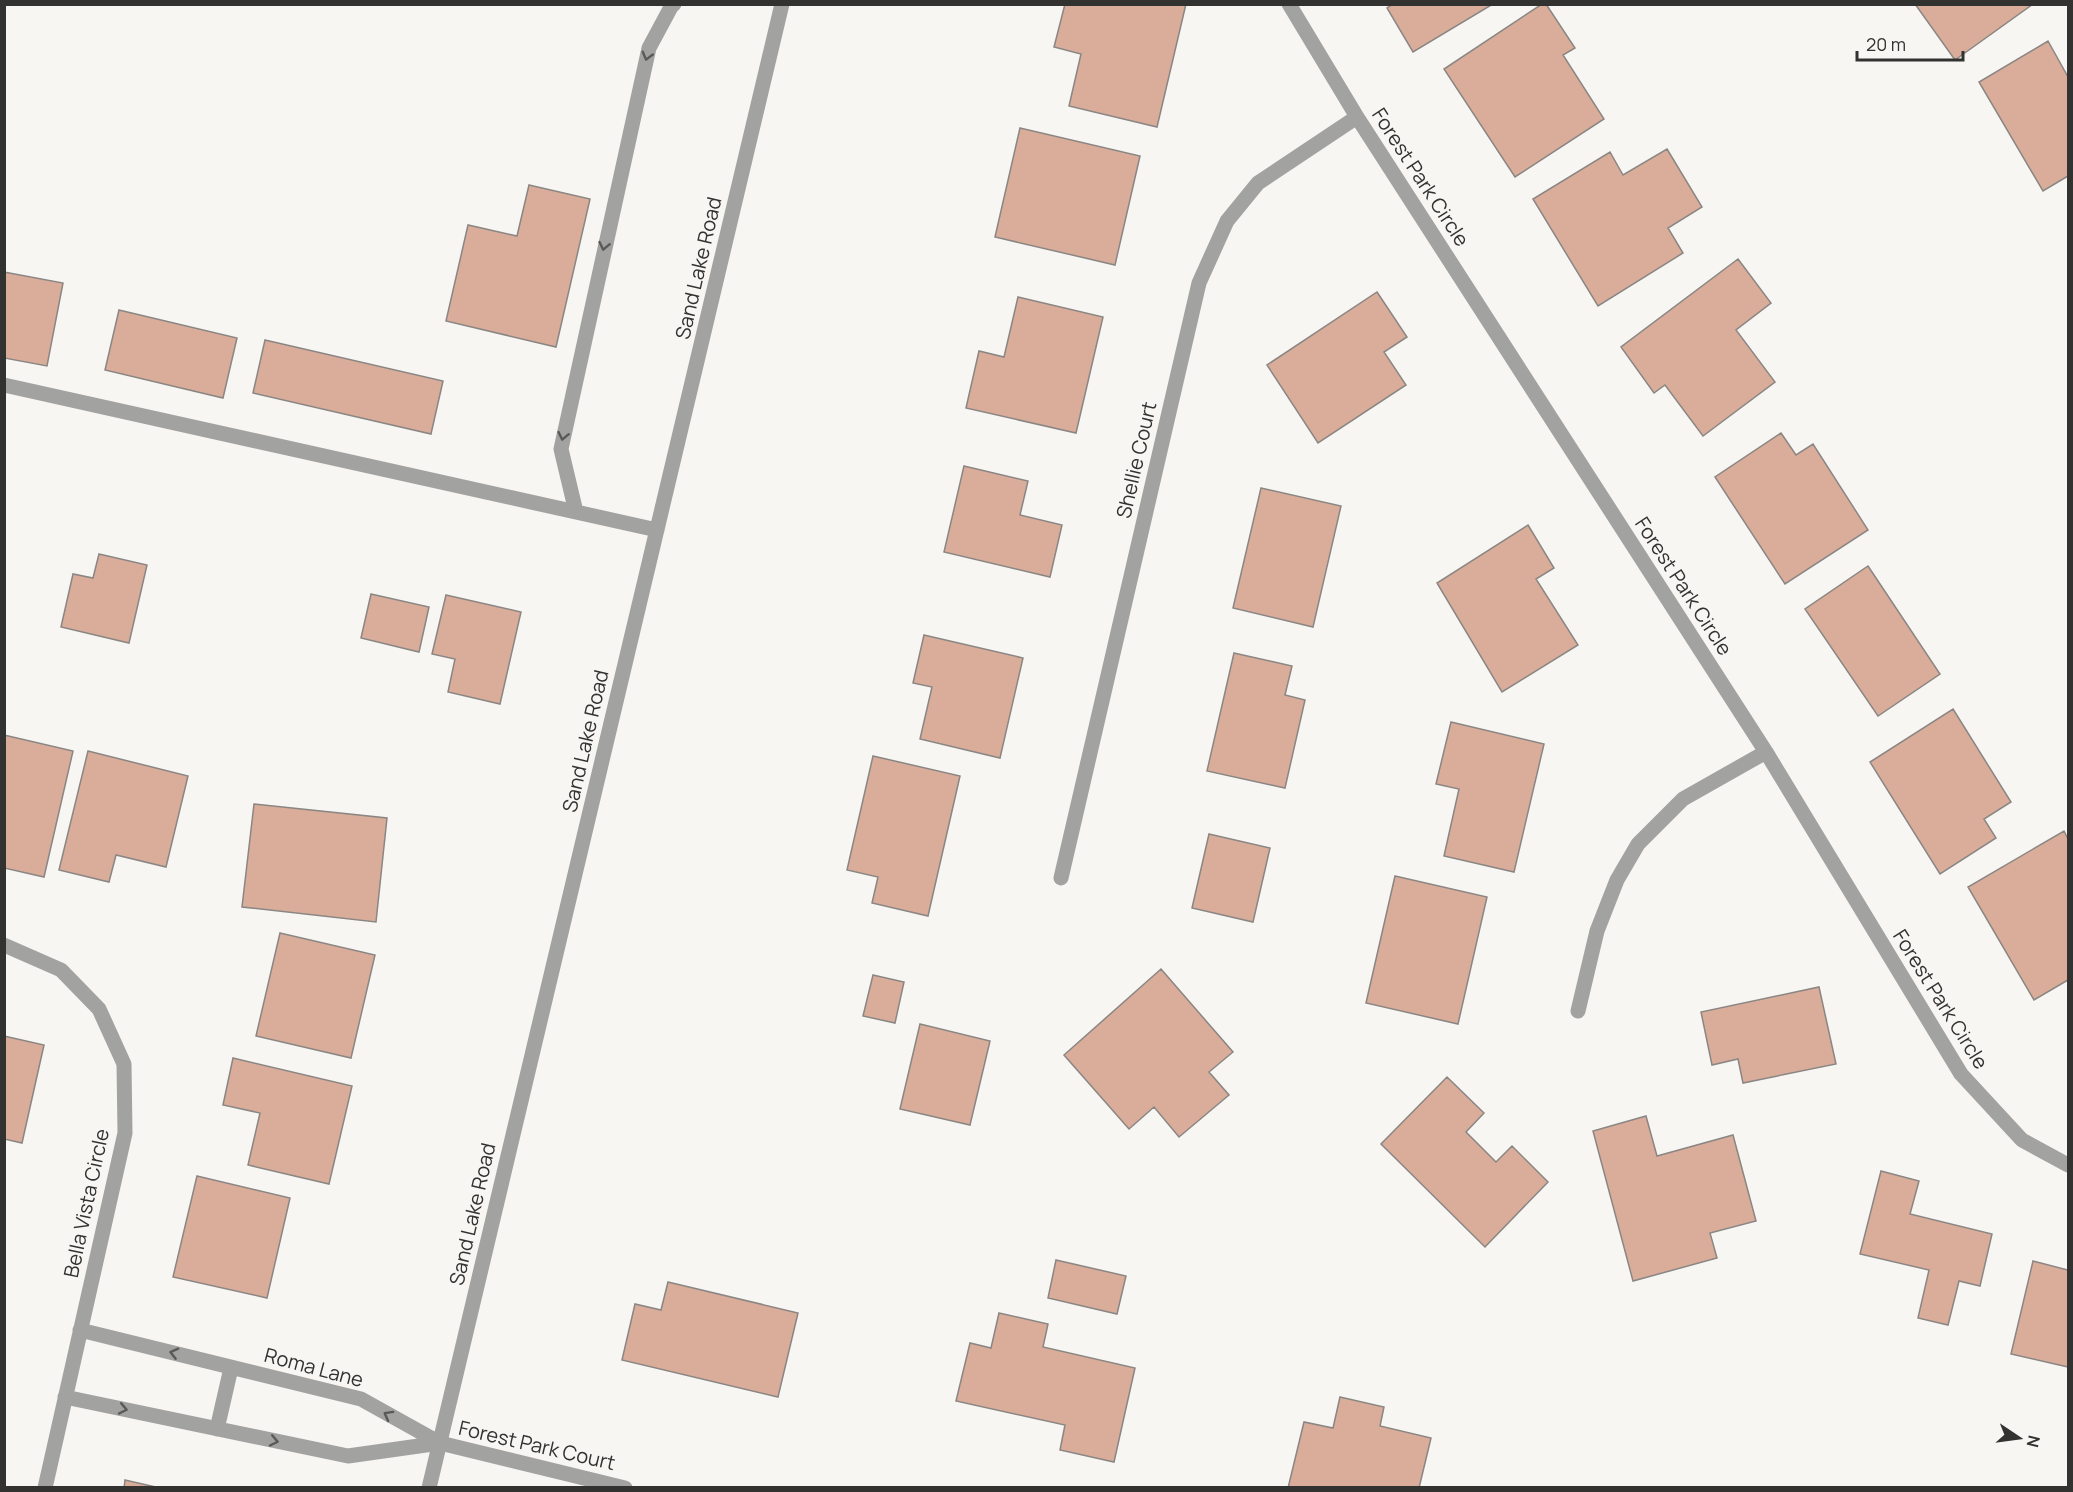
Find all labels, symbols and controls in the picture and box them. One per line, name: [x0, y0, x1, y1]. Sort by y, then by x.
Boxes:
scale bar: [1857, 24, 1964, 62]
text: 20 m: [1866, 32, 1906, 56]
one-way arrow: [642, 51, 655, 61]
street label: Forest Park Circle: [1366, 103, 1476, 251]
street label: Sand Lake Road: [669, 194, 727, 342]
one-way arrow: [599, 241, 612, 251]
street label: Shellie Court: [1109, 399, 1163, 521]
one-way arrow: [557, 431, 570, 441]
street label: Forest Park Circle: [1629, 512, 1739, 660]
street label: Sand Lake Road: [556, 667, 614, 815]
street label: Forest Park Circle: [1887, 924, 1995, 1074]
street label: Bella Vista Circle: [57, 1126, 115, 1280]
street label: Sand Lake Road: [443, 1140, 501, 1288]
street label: Roma Lane: [262, 1341, 366, 1393]
one-way arrow: [169, 1348, 179, 1361]
one-way arrow: [117, 1402, 127, 1415]
north arrow: [1989, 1408, 2049, 1468]
one-way arrow: [384, 1410, 395, 1422]
street label: Forest Park Court: [456, 1414, 618, 1476]
one-way arrow: [269, 1433, 279, 1446]
text: N: [2022, 1433, 2046, 1449]

